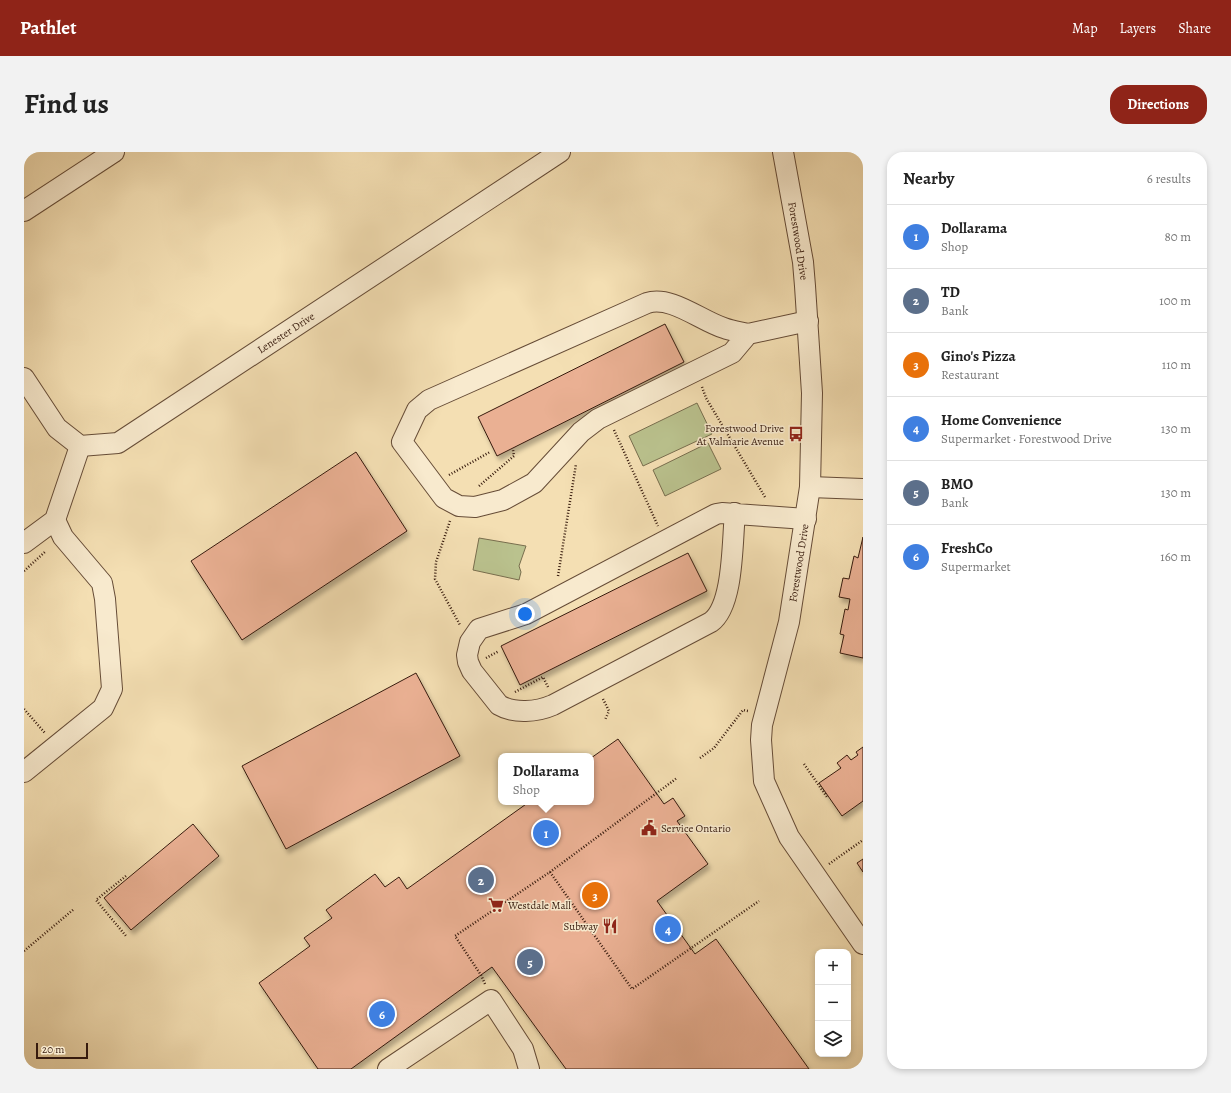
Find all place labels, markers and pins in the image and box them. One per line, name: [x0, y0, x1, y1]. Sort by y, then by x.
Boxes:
place label: Forestwood Drive At Valmarie Avenue: [696, 421, 784, 449]
bus stop icon: Forestwood Drive At Valmarie Avenue: [787, 425, 805, 443]
pin: 1: [533, 818, 559, 848]
public building icon: Service Ontario: [640, 819, 658, 837]
place label: Service Ontario: [661, 821, 731, 836]
pin: 2: [468, 865, 494, 895]
pin: 3: [582, 880, 608, 910]
supermarket icon: Westdale Mall: [487, 896, 505, 914]
place label: Westdale Mall: [507, 898, 571, 913]
pin: 4: [655, 914, 681, 944]
restaurant icon: Subway: [601, 917, 619, 935]
place label: Subway: [563, 919, 598, 934]
pin: 5: [517, 947, 543, 977]
pin: 6: [369, 999, 395, 1029]

